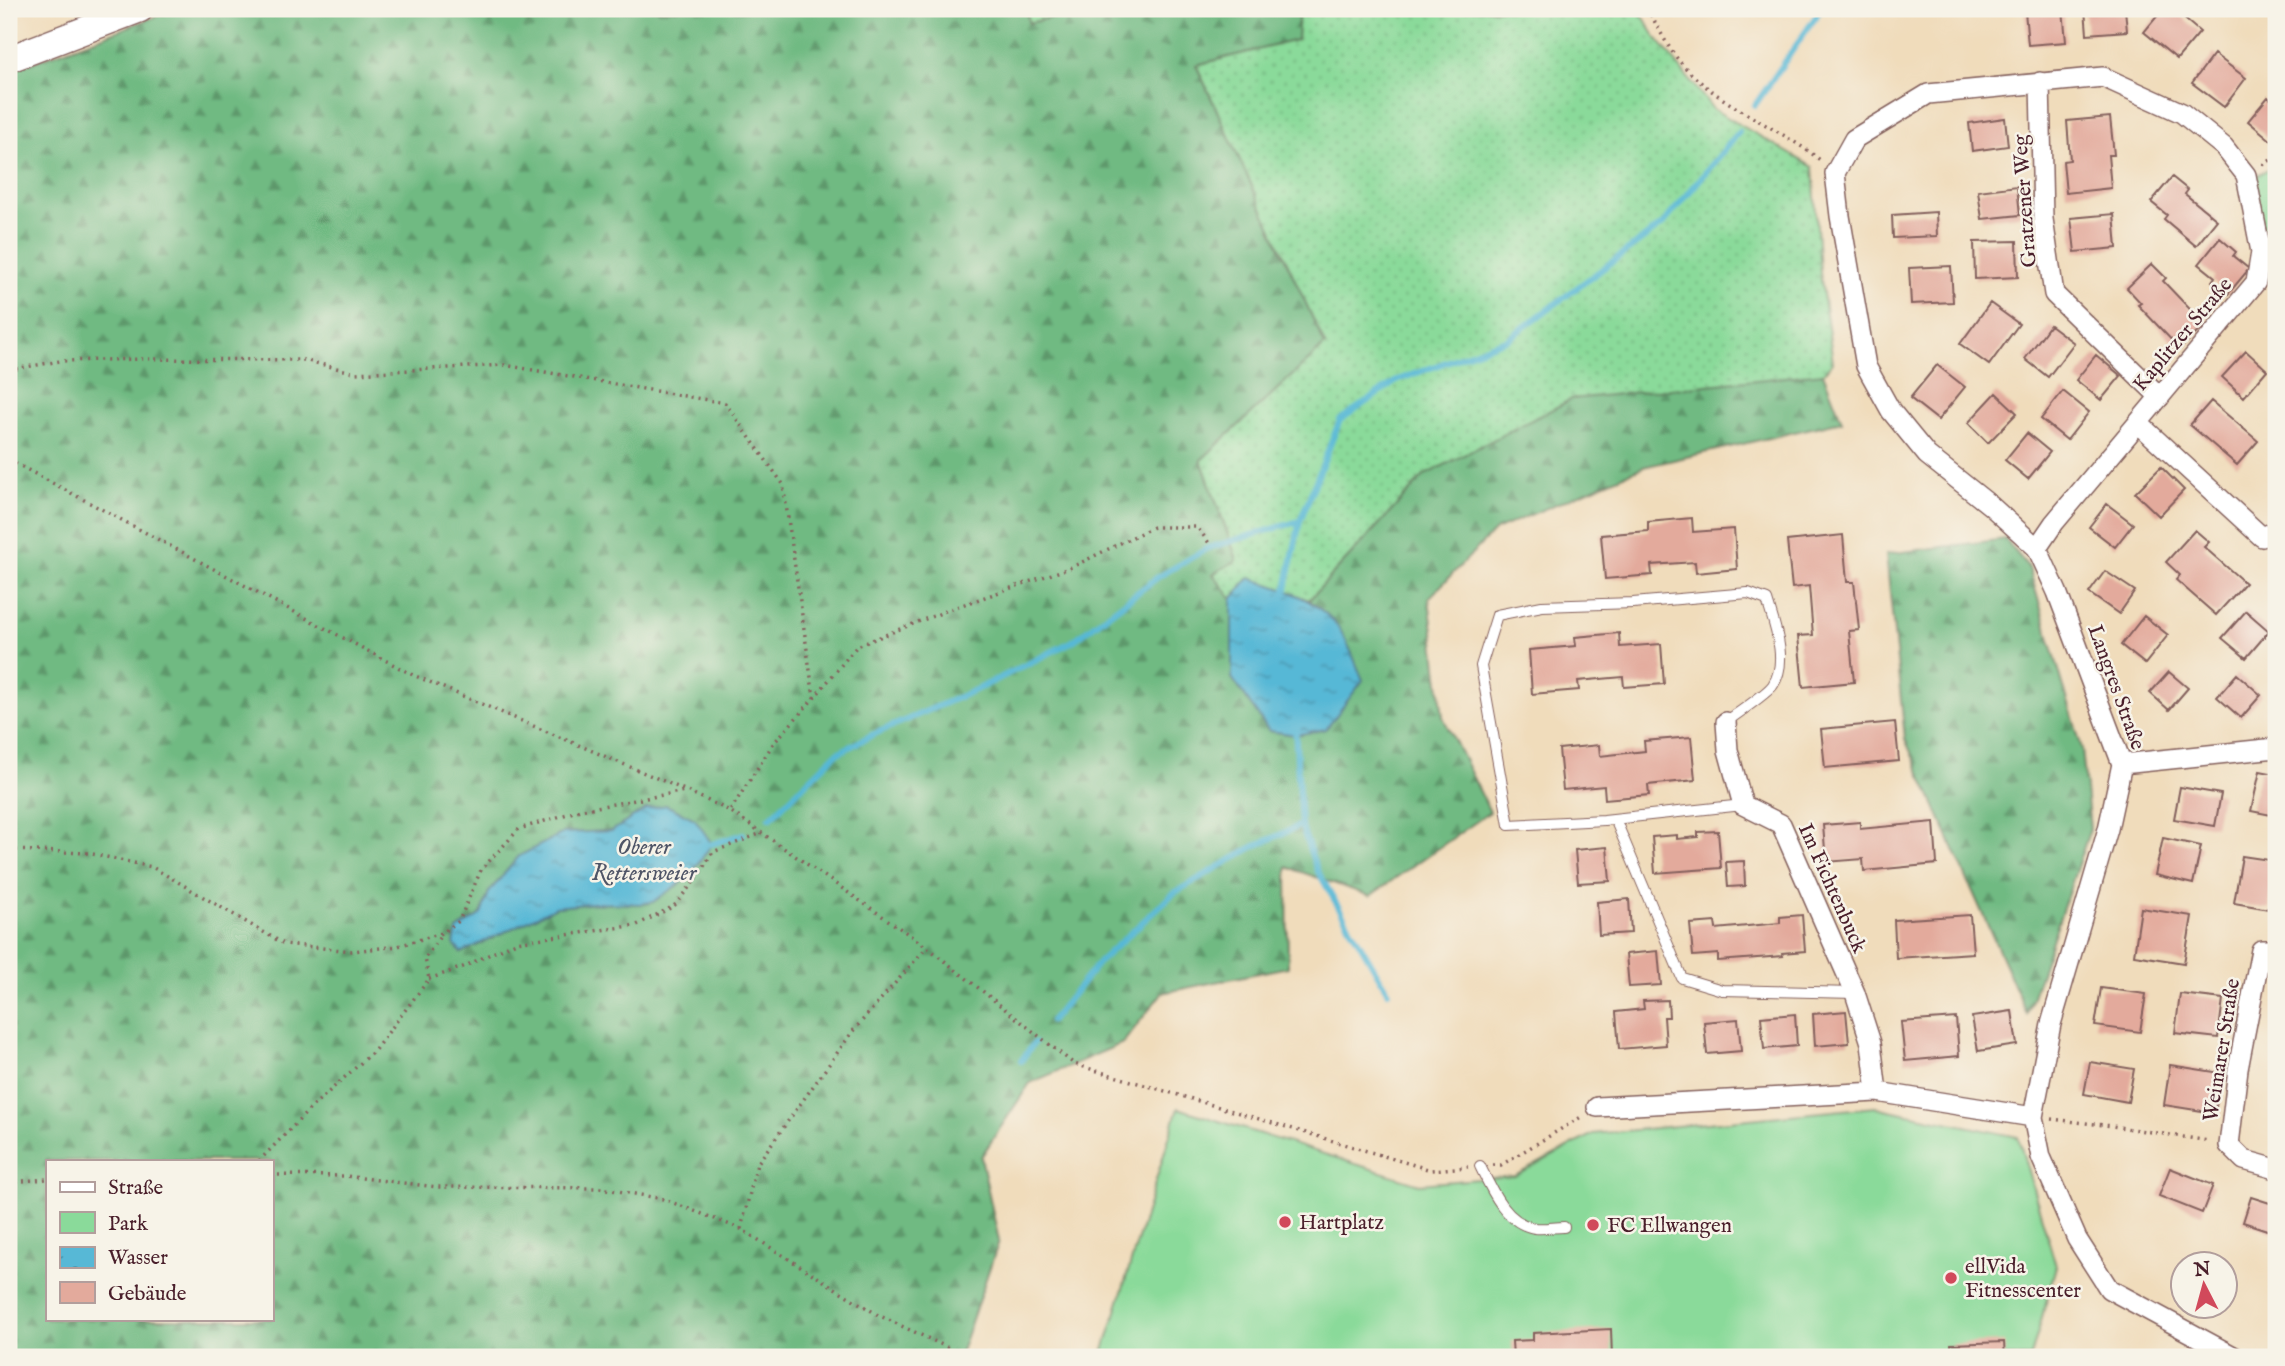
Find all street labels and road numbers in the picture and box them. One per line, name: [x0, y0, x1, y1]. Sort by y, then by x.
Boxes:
street label: Gratzener Weg: [2007, 133, 2044, 268]
street label: Kaplitzer Straße: [2128, 272, 2239, 398]
street label: Langres Straße: [2080, 621, 2151, 754]
street label: Im Fichtenbuck: [1791, 820, 1873, 958]
street label: Weimarer Straße: [2198, 976, 2247, 1124]

